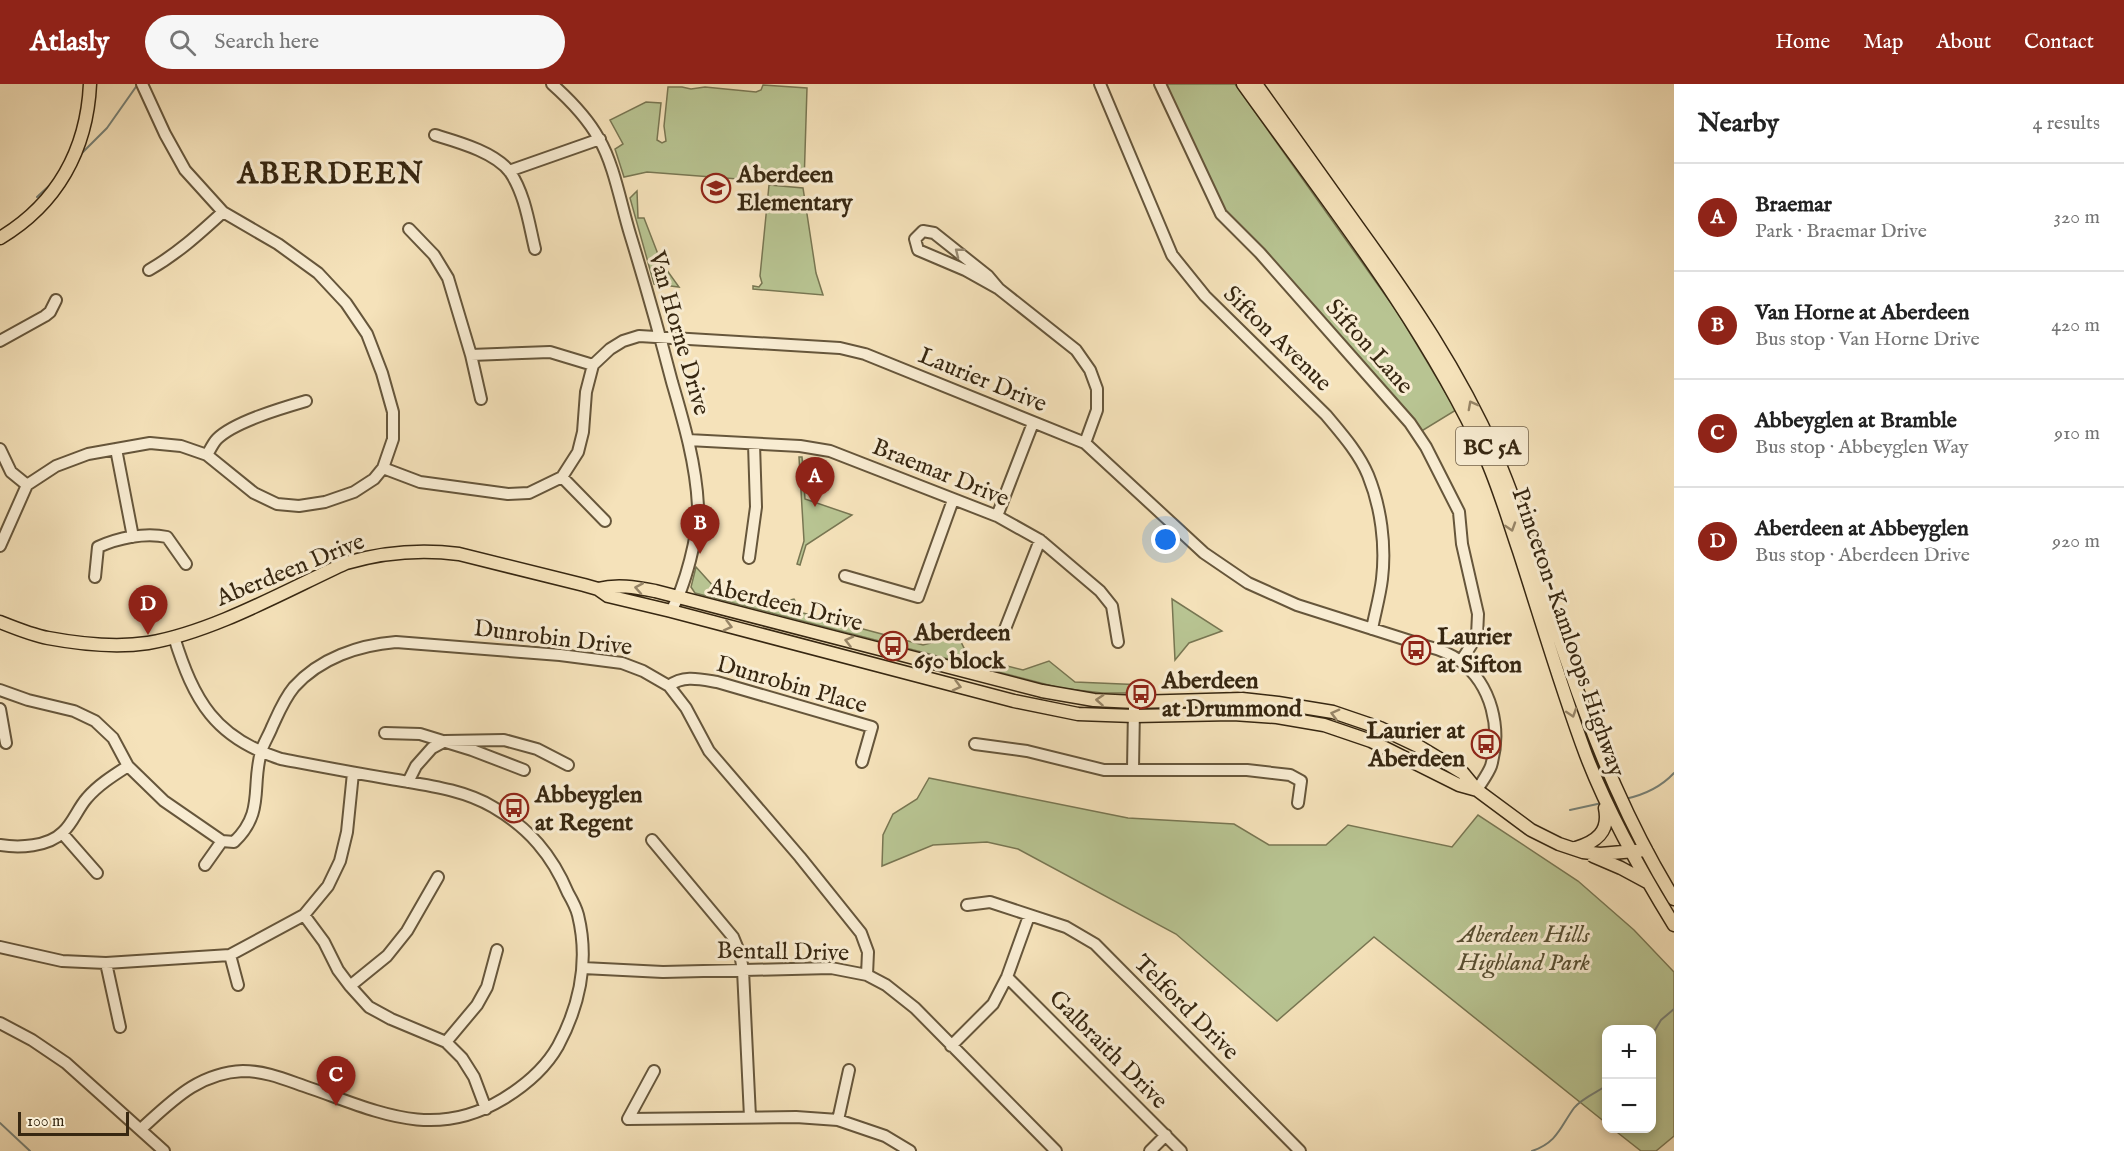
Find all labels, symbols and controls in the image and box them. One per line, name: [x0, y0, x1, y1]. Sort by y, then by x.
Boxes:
search box: [145, 15, 565, 69]
text: Atlasly: [30, 25, 109, 60]
icon: search: [166, 26, 199, 59]
text: Search here: [214, 28, 319, 56]
text: Home: [1775, 29, 1830, 56]
text: Map: [1863, 29, 1903, 56]
text: About: [1936, 29, 1991, 56]
text: Contact: [2024, 29, 2094, 56]
text: Nearby: [1698, 107, 1779, 140]
text: 4 results: [2033, 111, 2100, 136]
district label: ABERDEEN: [237, 156, 424, 194]
place label: Aberdeen Elementary: [736, 160, 854, 219]
school or university icon: Aberdeen Elementary: [700, 172, 732, 204]
text: Braemar: [1755, 191, 1832, 219]
text: A: [1711, 205, 1724, 230]
text: 320 m: [2054, 205, 2100, 230]
text: Park · Braemar Drive: [1755, 219, 1927, 244]
street label: Van Horne Drive: [640, 247, 717, 419]
one-way arrow: [955, 249, 966, 260]
street label: Sifton Avenue: [1216, 279, 1338, 399]
street label: Sifton Lane: [1318, 293, 1420, 401]
text: Van Horne at Aberdeen: [1755, 299, 1969, 327]
text: B: [1711, 313, 1724, 338]
text: 420 m: [2051, 313, 2100, 338]
text: Bus stop · Van Horne Drive: [1755, 327, 1980, 352]
street label: Laurier Drive: [914, 341, 1051, 420]
one-way arrow: [1468, 401, 1479, 412]
text: Abbeyglen at Bramble: [1755, 407, 1957, 435]
text: C: [1710, 421, 1725, 446]
text: 910 m: [2054, 421, 2100, 446]
road number: BC 5A: [1456, 427, 1528, 465]
street label: Braemar Drive: [867, 432, 1013, 515]
text: Bus stop · Abbeyglen Way: [1755, 435, 1969, 460]
pin: A: [796, 458, 834, 507]
street label: Princeton-Kamloops Highway: [1504, 484, 1632, 781]
pin: B: [680, 504, 720, 554]
text: Aberdeen at Abbeyglen: [1755, 515, 1969, 543]
one-way arrow: [1504, 521, 1516, 532]
your location: [1151, 525, 1180, 554]
street label: Aberdeen Drive: [211, 526, 369, 615]
text: D: [1709, 529, 1726, 554]
text: 920 m: [2052, 529, 2100, 554]
text: Bus stop · Aberdeen Drive: [1755, 543, 1970, 568]
street label: Aberdeen Drive: [704, 571, 866, 640]
one-way arrow: [634, 583, 643, 595]
pin: D: [128, 586, 168, 635]
street label: Dunrobin Drive: [472, 613, 634, 664]
place label: Aberdeen 650 block: [913, 618, 1011, 677]
one-way arrow: [722, 619, 733, 631]
place label: Laurier at Sifton: [1437, 622, 1522, 681]
bus stop icon: Aberdeen 650 block: [877, 630, 909, 662]
bus stop icon: Laurier at Sifton: [1400, 634, 1432, 666]
one-way arrow: [844, 636, 854, 649]
street label: Dunrobin Place: [713, 649, 871, 722]
place label: Aberdeen at Drummond: [1161, 666, 1303, 725]
bus stop icon: Aberdeen at Drummond: [1125, 678, 1157, 710]
one-way arrow: [951, 679, 962, 691]
one-way arrow: [1095, 694, 1104, 707]
one-way arrow: [1565, 707, 1577, 718]
one-way arrow: [1330, 708, 1340, 721]
place label: Laurier at Aberdeen: [1366, 716, 1466, 775]
bus stop icon: Laurier at Aberdeen: [1470, 728, 1502, 760]
place label: Abbeyglen at Regent: [534, 780, 643, 839]
bus stop icon: Abbeyglen at Regent: [498, 792, 530, 824]
park label: Aberdeen Hills Highland Park: [1455, 920, 1591, 979]
street label: Bentall Drive: [716, 936, 849, 969]
street label: Telford Drive: [1126, 949, 1245, 1068]
street label: Galbraith Drive: [1042, 984, 1174, 1116]
map controls: [1602, 1025, 1656, 1133]
button: +: [1602, 1025, 1656, 1079]
pin: C: [316, 1056, 356, 1106]
button: −: [1602, 1079, 1656, 1133]
scale bar: [18, 1109, 129, 1136]
text: 100 m: [27, 1112, 64, 1132]

